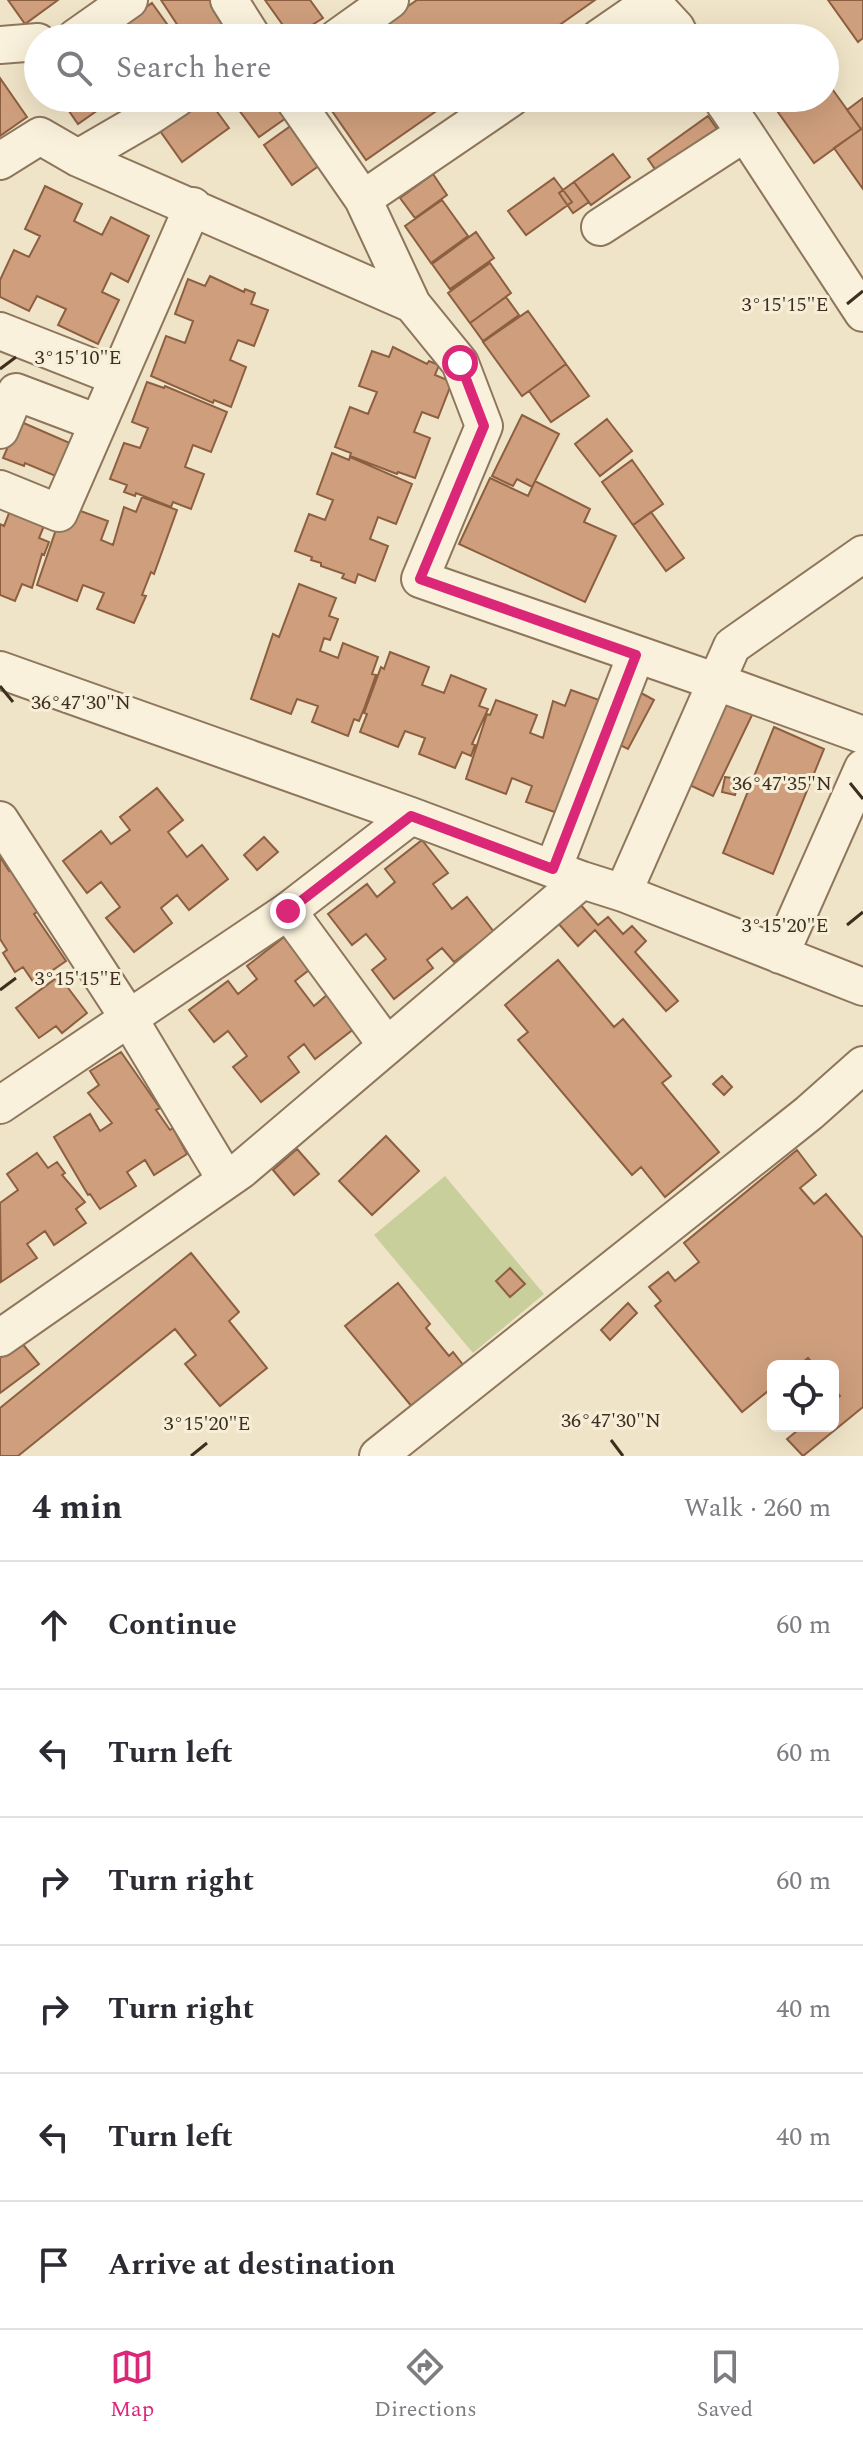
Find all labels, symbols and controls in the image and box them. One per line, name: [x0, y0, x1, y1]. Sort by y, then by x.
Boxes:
search box: [24, 24, 839, 112]
text: Search here: [116, 45, 272, 91]
icon: search: [52, 46, 96, 90]
text: 3°15'15"E: [741, 290, 829, 320]
text: 3°15'10"E: [34, 343, 122, 373]
route start: [442, 345, 478, 381]
text: 36°47'30"N: [31, 688, 131, 718]
text: 36°47'35"N: [732, 769, 832, 799]
route end: [270, 893, 306, 929]
text: 3°15'20"E: [741, 911, 829, 941]
text: 3°15'15"E: [34, 964, 122, 994]
map controls: [767, 1360, 839, 1432]
button: locate: [767, 1360, 839, 1432]
text: 36°47'30"N: [561, 1406, 661, 1436]
text: 3°15'20"E: [163, 1409, 251, 1439]
text: 4 min: [32, 1482, 122, 1534]
text: Walk · 260 m: [684, 1488, 831, 1528]
text: Continue: [108, 1602, 237, 1648]
icon: ahead: [32, 1603, 76, 1647]
text: 60 m: [776, 1605, 831, 1645]
text: Turn left: [108, 1730, 233, 1776]
icon: left: [32, 1731, 76, 1775]
text: 60 m: [776, 1733, 831, 1773]
text: Turn right: [108, 1858, 254, 1904]
icon: right: [32, 1859, 76, 1903]
text: 60 m: [776, 1861, 831, 1901]
text: Turn right: [108, 1986, 254, 2032]
icon: right: [32, 1987, 76, 2031]
text: 40 m: [776, 1989, 831, 2029]
text: Turn left: [108, 2114, 233, 2160]
icon: left: [32, 2115, 76, 2159]
text: 40 m: [776, 2117, 831, 2157]
text: Arrive at destination: [108, 2242, 395, 2288]
icon: arrive: [32, 2243, 76, 2287]
tab: Map: [110, 2345, 154, 2426]
tab: Directions: [374, 2345, 477, 2426]
tab: Saved: [697, 2345, 753, 2426]

